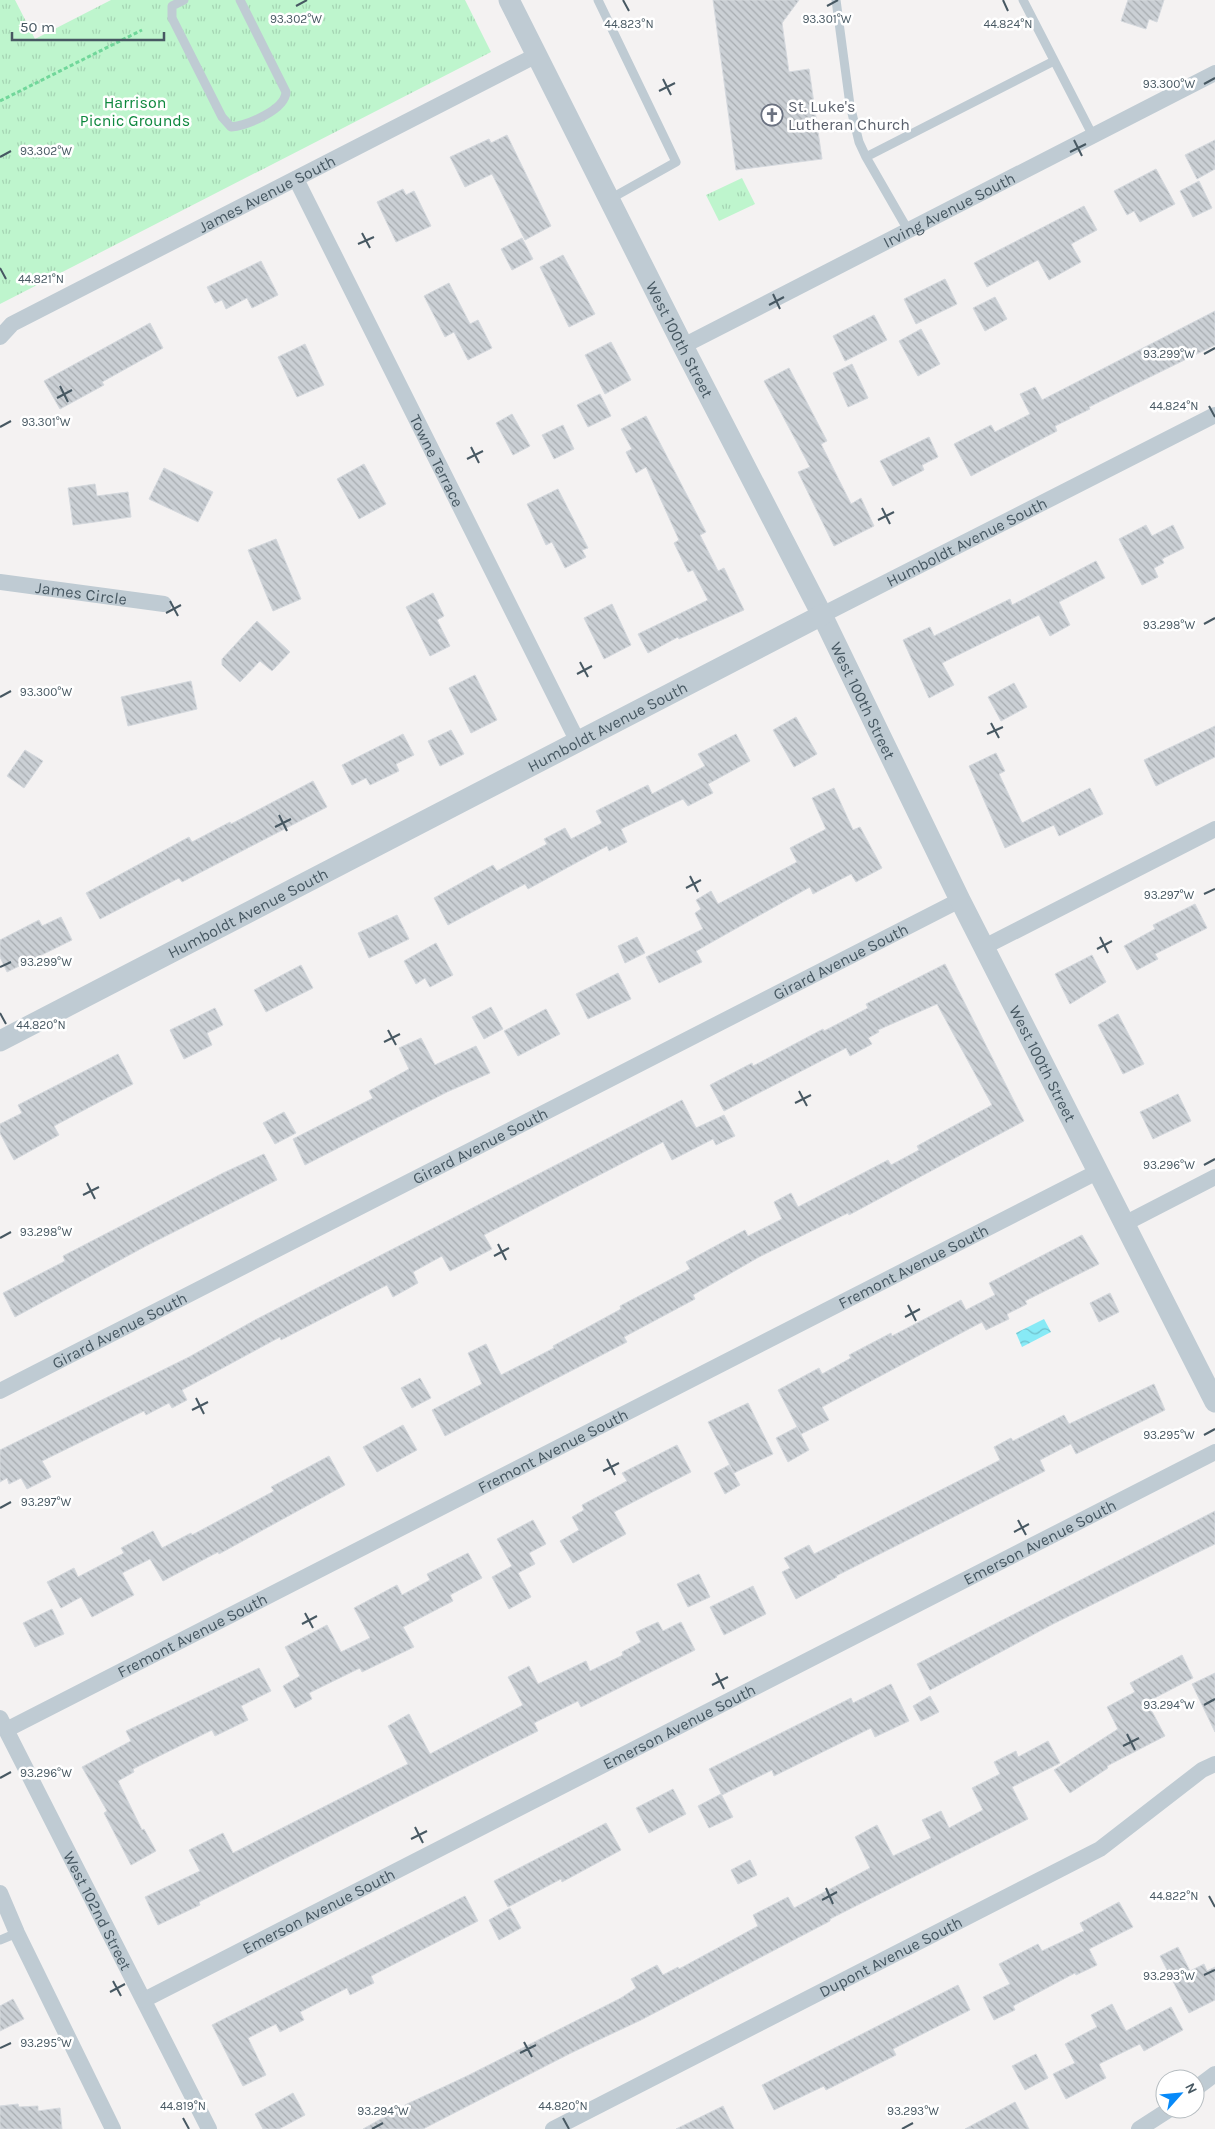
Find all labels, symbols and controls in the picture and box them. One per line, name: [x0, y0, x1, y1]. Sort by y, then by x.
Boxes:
scale bar: [12, 10, 165, 42]
text: 93.302°W: [270, 12, 322, 26]
text: 93.301°W: [802, 12, 852, 26]
text: 44.823°N: [604, 17, 654, 31]
text: 44.824°N: [984, 17, 1032, 31]
text: 50 m: [20, 18, 55, 36]
text: 93.300°W: [1143, 77, 1195, 91]
park label: Harrison Picnic Grounds: [80, 93, 190, 130]
place label: St. Luke's Lutheran Church: [788, 97, 910, 134]
church icon: St. Luke's Lutheran Church: [760, 103, 784, 127]
text: 93.302°W: [20, 144, 72, 158]
street label: James Avenue South: [195, 151, 338, 236]
street label: Irving Avenue South: [880, 168, 1018, 251]
text: 44.821°N: [18, 272, 64, 286]
street label: West 100th Street: [642, 278, 717, 401]
text: 93.299°W: [1143, 347, 1195, 361]
text: 44.824°N: [1150, 399, 1198, 413]
street label: Towne Terrace: [406, 411, 468, 510]
text: 93.301°W: [21, 415, 71, 429]
street label: Humboldt Avenue South: [883, 493, 1050, 590]
street label: James Circle: [34, 577, 128, 608]
text: 93.298°W: [1143, 618, 1195, 632]
street label: West 100th Street: [827, 639, 900, 762]
street label: Humboldt Avenue South: [524, 677, 691, 776]
text: 93.300°W: [20, 685, 72, 699]
street label: Humboldt Avenue South: [164, 863, 331, 962]
text: 93.297°W: [1144, 888, 1195, 902]
street label: Girard Avenue South: [770, 919, 911, 1004]
text: 93.299°W: [20, 955, 72, 969]
street label: West 100th Street: [1006, 1002, 1080, 1125]
text: 44.820°N: [16, 1018, 66, 1032]
street label: Girard Avenue South: [409, 1103, 551, 1188]
text: 93.296°W: [1143, 1158, 1195, 1172]
street label: Fremont Avenue South: [835, 1220, 991, 1312]
text: 93.298°W: [20, 1225, 72, 1239]
street label: Girard Avenue South: [49, 1288, 190, 1372]
street label: Fremont Avenue South: [474, 1404, 631, 1497]
text: 93.295°W: [1143, 1428, 1195, 1442]
text: 93.297°W: [21, 1495, 72, 1509]
street label: Emerson Avenue South: [960, 1495, 1119, 1589]
street label: Fremont Avenue South: [114, 1589, 270, 1681]
street label: Emerson Avenue South: [600, 1679, 759, 1773]
text: 93.294°W: [1143, 1698, 1195, 1712]
text: 93.296°W: [20, 1766, 72, 1780]
street label: West 102nd Street: [60, 1848, 136, 1973]
street label: Emerson Avenue South: [239, 1864, 398, 1958]
text: 44.822°N: [1149, 1889, 1199, 1903]
street label: Dupont Avenue South: [816, 1912, 965, 2001]
text: 93.293°W: [1143, 1969, 1195, 1983]
text: 93.295°W: [20, 2036, 72, 2050]
north arrow: [1155, 2069, 1205, 2119]
text: N: [1181, 2080, 1201, 2097]
text: 44.819°N: [160, 2099, 206, 2113]
text: 44.820°N: [538, 2099, 588, 2113]
text: 93.294°W: [357, 2104, 409, 2118]
text: 93.293°W: [887, 2104, 939, 2118]

